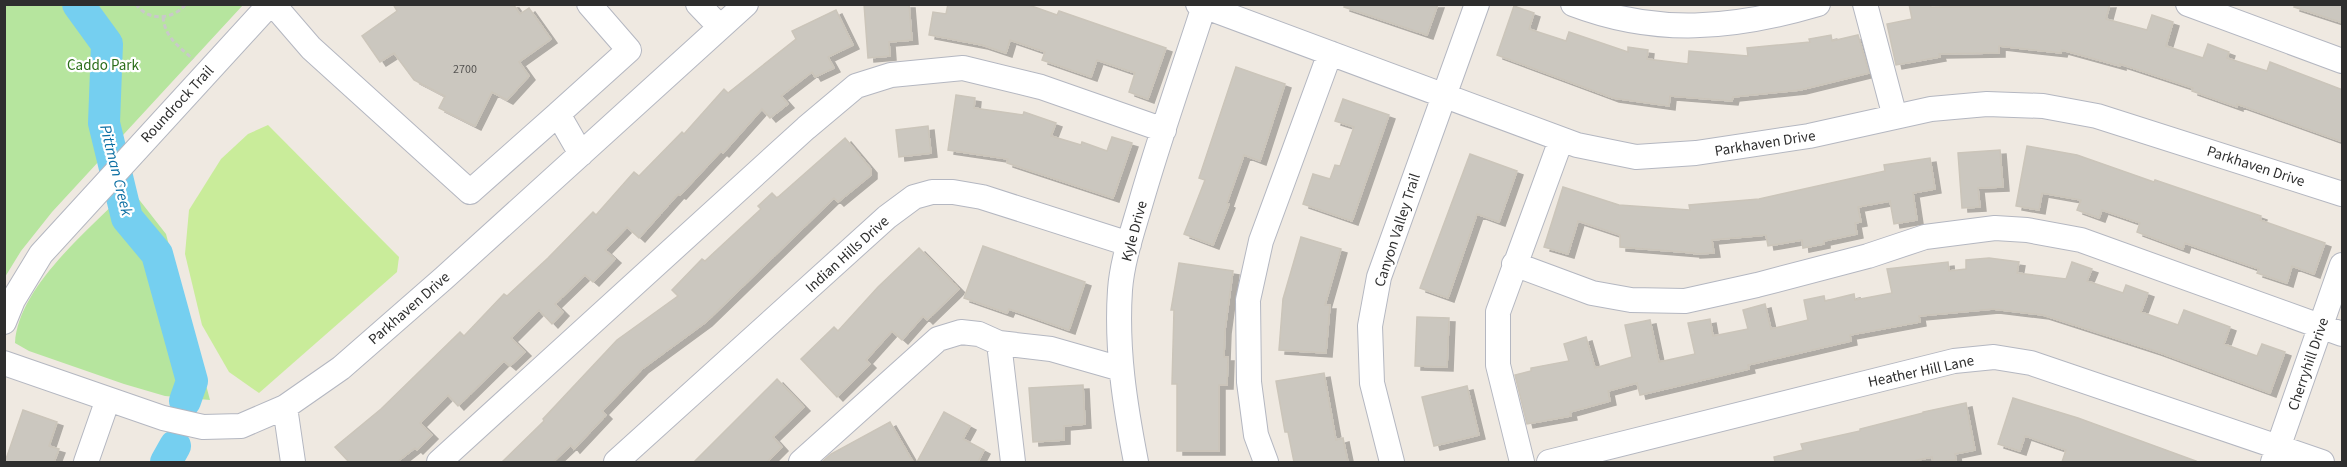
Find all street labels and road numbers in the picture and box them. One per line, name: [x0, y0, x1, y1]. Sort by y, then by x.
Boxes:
street label: Roundrock Trail: [136, 61, 219, 148]
street label: Parkhaven Drive: [1713, 125, 1817, 162]
street label: Parkhaven Drive: [2204, 141, 2308, 192]
street label: Canyon Valley Trail: [1369, 171, 1426, 290]
street label: Kyle Drive: [1116, 198, 1153, 264]
street label: Indian Hills Drive: [801, 211, 894, 298]
street label: Parkhaven Drive: [364, 267, 455, 350]
street label: Cherryhill Drive: [2283, 315, 2334, 413]
street label: Heather Hill Lane: [1866, 350, 1976, 393]

